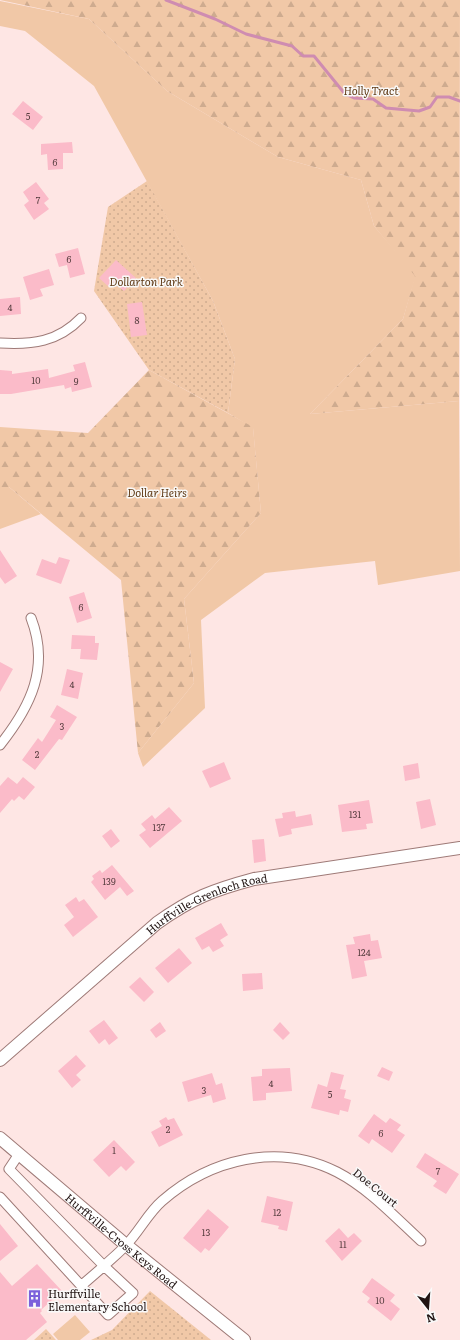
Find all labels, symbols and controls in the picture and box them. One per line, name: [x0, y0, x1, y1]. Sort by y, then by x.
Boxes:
park label: Holly Tract: [343, 82, 399, 98]
house number: 5: [26, 109, 31, 123]
house number: 6: [53, 155, 58, 169]
house number: 7: [36, 193, 41, 207]
house number: 6: [67, 252, 72, 266]
park label: Dollarton Park: [109, 273, 183, 289]
house number: 4: [8, 300, 13, 314]
house number: 8: [135, 313, 140, 327]
house number: 10: [32, 373, 40, 387]
house number: 9: [74, 374, 79, 388]
park label: Dollar Heirs: [127, 484, 187, 500]
house number: 6: [79, 600, 84, 614]
house number: 4: [70, 677, 75, 691]
house number: 3: [60, 719, 65, 733]
house number: 2: [35, 747, 40, 761]
house number: 131: [349, 807, 361, 821]
house number: 137: [153, 820, 166, 834]
street label: Hurffville-Grenloch Road: [142, 869, 269, 938]
house number: 139: [102, 874, 116, 888]
house number: 124: [357, 945, 371, 959]
house number: 4: [269, 1076, 274, 1090]
house number: 3: [202, 1083, 207, 1097]
house number: 5: [328, 1087, 333, 1101]
house number: 2: [166, 1122, 171, 1136]
house number: 6: [379, 1126, 384, 1140]
house number: 1: [112, 1143, 116, 1157]
street label: Doe Court: [350, 1164, 402, 1210]
house number: 7: [436, 1164, 441, 1178]
street label: Hurffville-Cross Keys Road: [62, 1189, 181, 1292]
house number: 12: [273, 1205, 282, 1219]
house number: 13: [202, 1225, 210, 1239]
house number: 11: [339, 1237, 347, 1251]
place label: Hurffville Elementary School: [48, 1285, 147, 1314]
north arrow: [408, 1288, 448, 1328]
building icon: Hurffville Elementary School: [25, 1289, 45, 1309]
house number: 10: [376, 1293, 384, 1307]
text: N: [424, 1310, 438, 1328]

